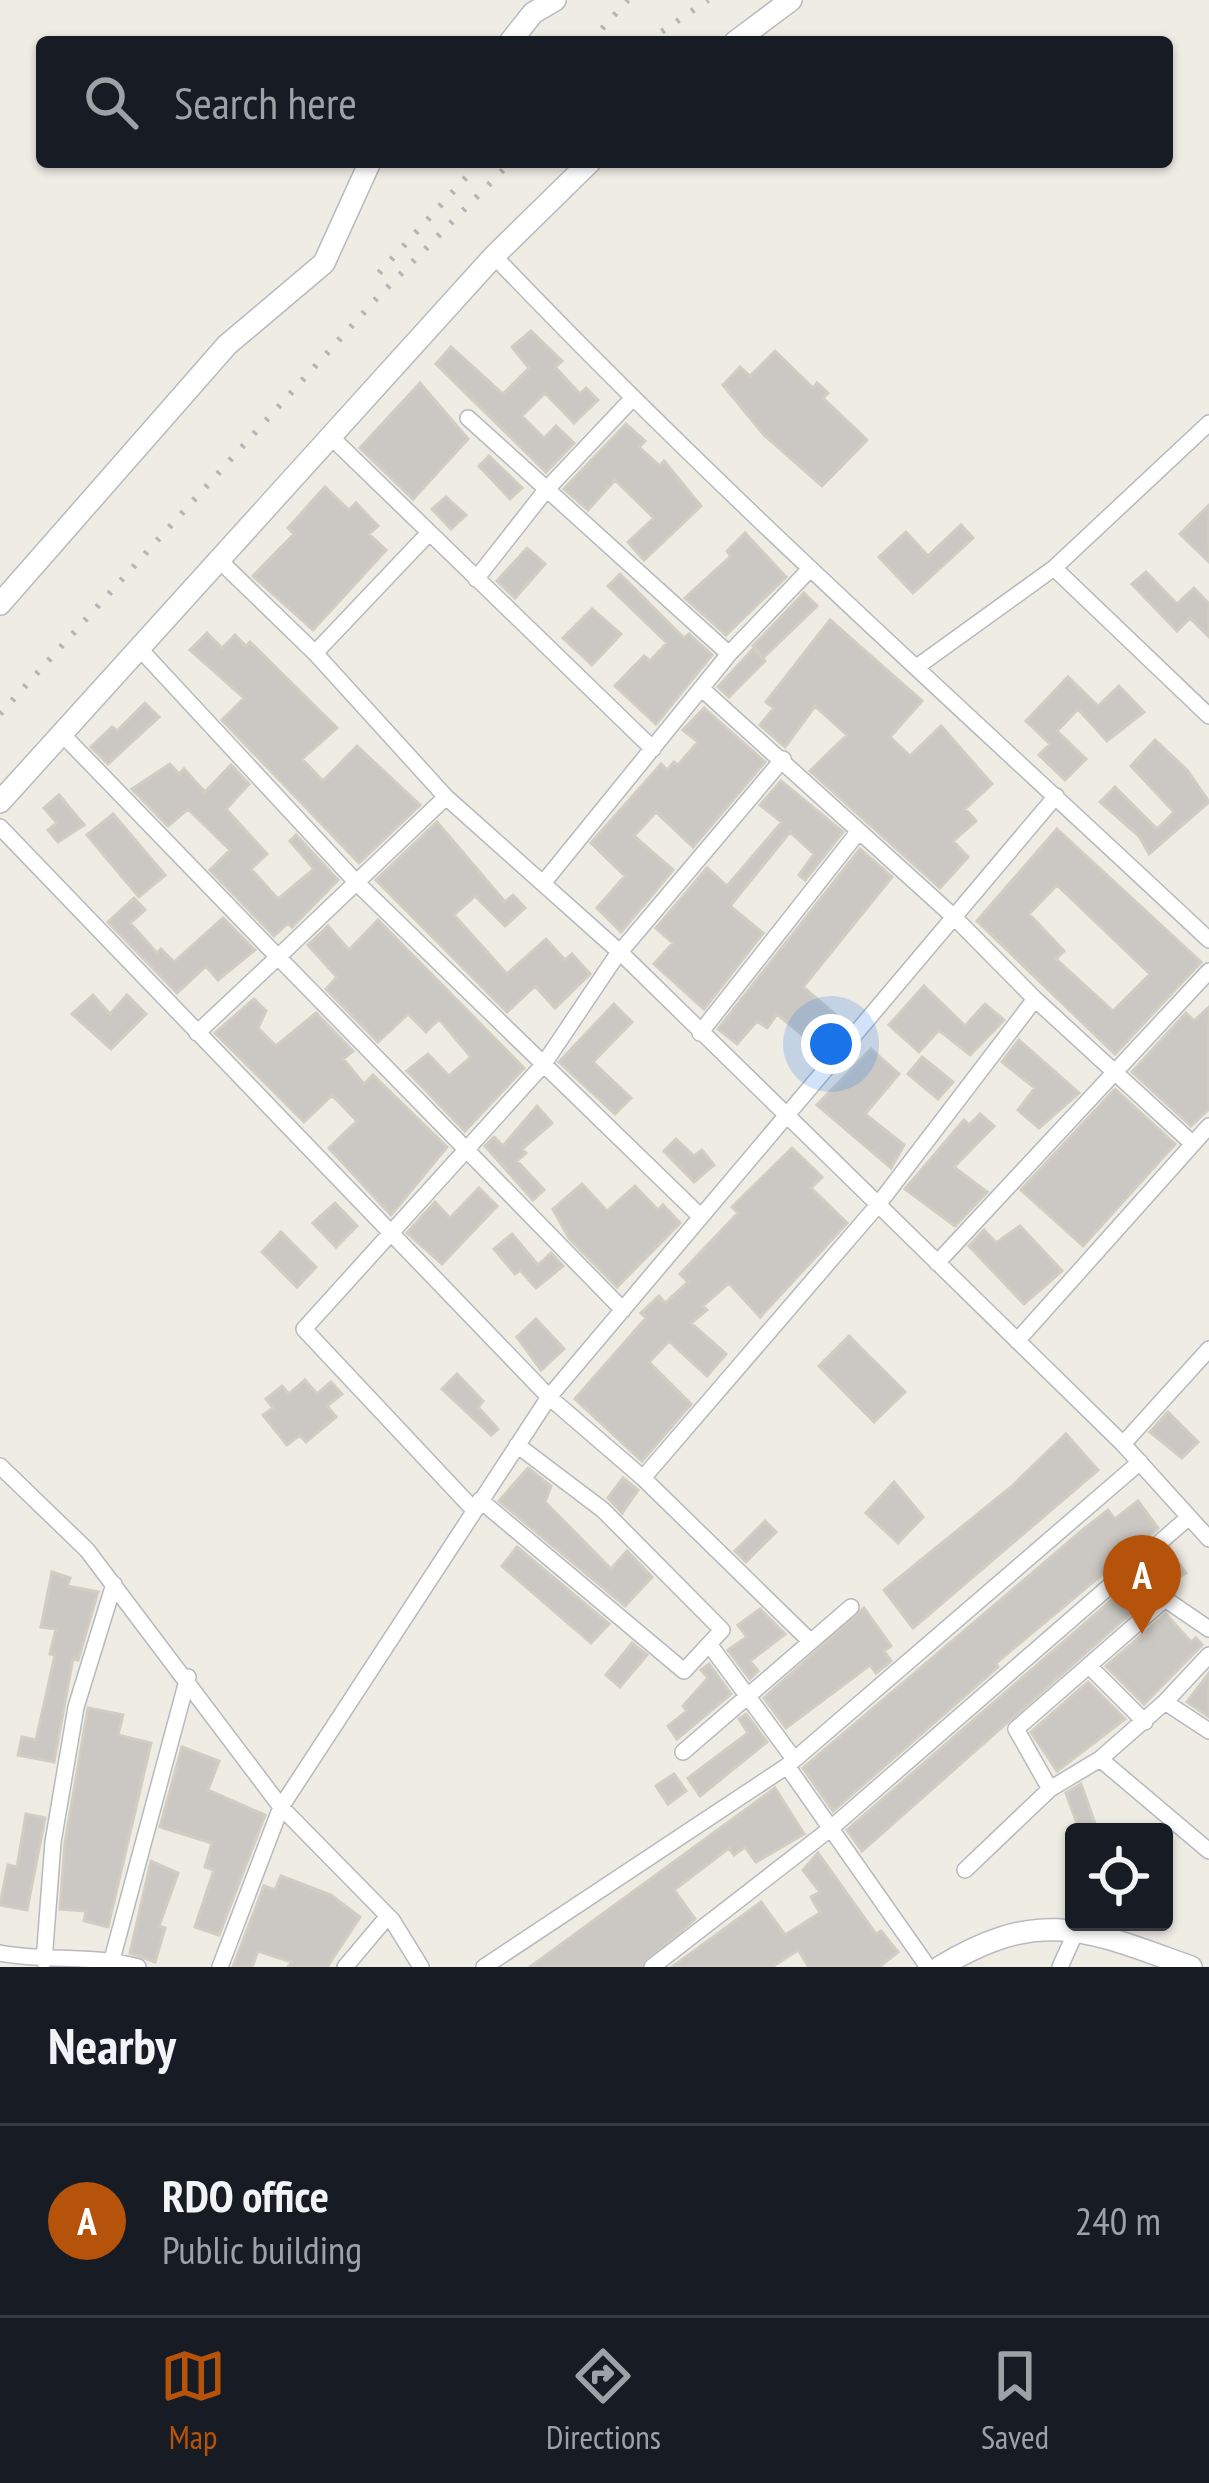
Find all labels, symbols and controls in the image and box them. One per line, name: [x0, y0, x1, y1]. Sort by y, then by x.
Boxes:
search box: [36, 36, 1173, 168]
icon: search: [78, 69, 144, 135]
text: Search here: [174, 73, 357, 131]
your location: [801, 1014, 861, 1074]
pin: A: [1103, 1535, 1181, 1634]
map controls: [1065, 1823, 1173, 1931]
button: locate: [1065, 1823, 1173, 1931]
text: Nearby: [48, 2012, 176, 2078]
text: RDO office: [162, 2166, 329, 2224]
text: A: [77, 2195, 97, 2246]
text: 240 m: [1075, 2195, 1161, 2246]
text: Public building: [162, 2224, 362, 2275]
tab: Map: [160, 2343, 226, 2458]
tab: Directions: [546, 2343, 661, 2458]
tab: Saved: [981, 2343, 1049, 2458]

